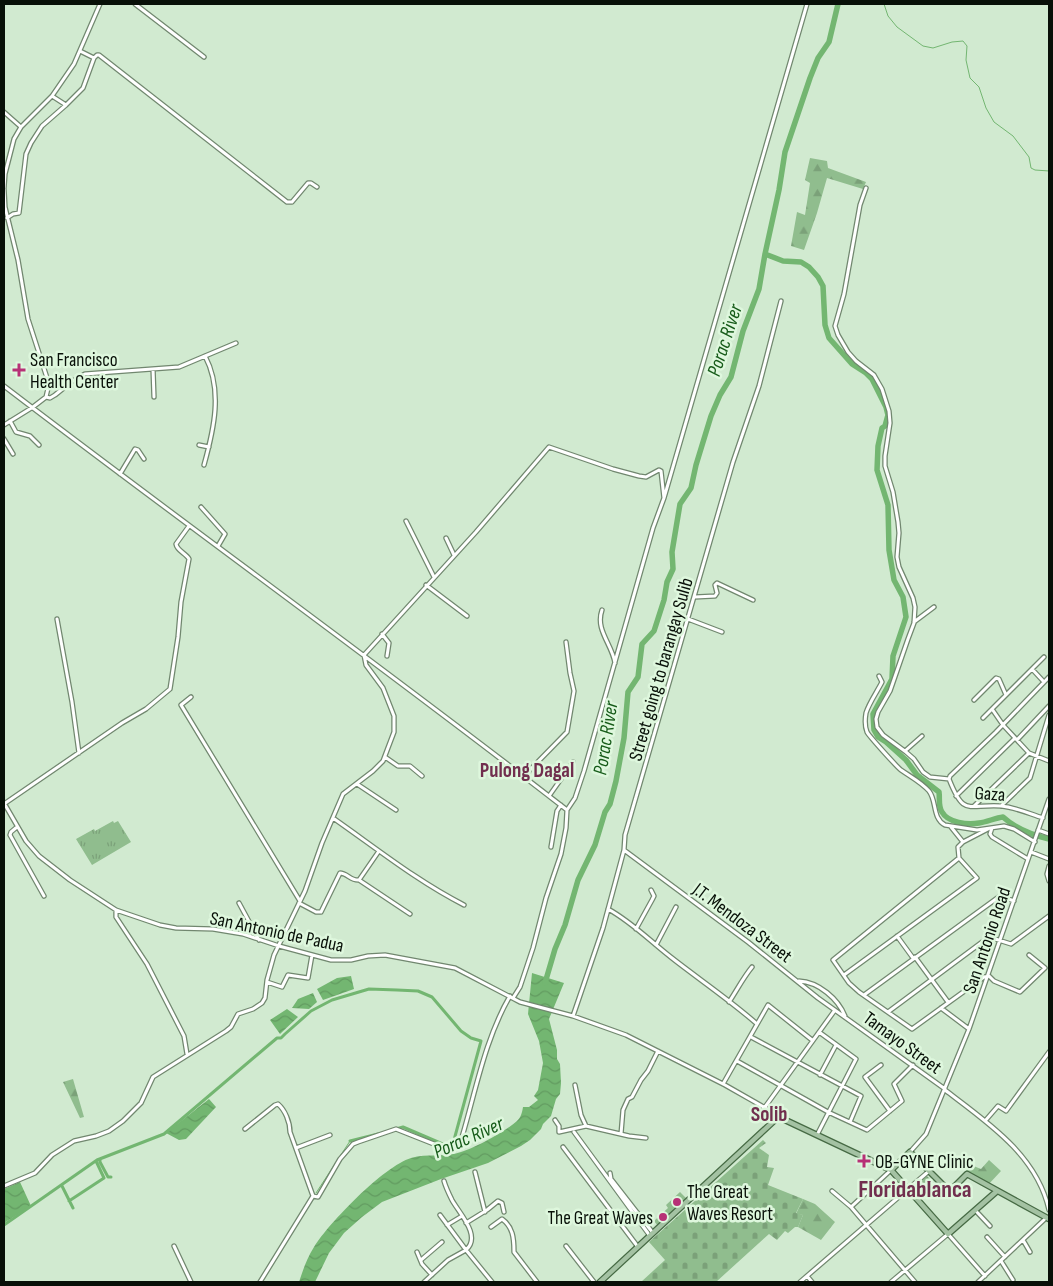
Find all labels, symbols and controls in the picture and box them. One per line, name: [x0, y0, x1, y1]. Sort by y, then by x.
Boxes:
water label: Porac River: [702, 300, 748, 379]
place label: San Francisco Health Center: [30, 349, 119, 394]
marker: San Francisco Health Center: [12, 363, 26, 377]
street label: Street going to barangay Sulib: [624, 575, 699, 764]
water label: Porac River: [588, 698, 624, 777]
district label: Pulong Dagal: [480, 758, 574, 783]
street label: Gaza: [974, 782, 1006, 807]
street label: J.T. Mendoza Street: [687, 878, 796, 968]
street label: San Antonio Road: [958, 884, 1016, 997]
street label: San Antonio de Padua: [208, 907, 346, 958]
street label: Tamayo Street: [858, 1007, 946, 1079]
district label: Solib: [751, 1102, 787, 1127]
water label: Porac River: [430, 1111, 508, 1164]
place label: OB-GYNE Clinic: [875, 1151, 974, 1174]
marker: OB-GYNE Clinic: [857, 1154, 871, 1168]
district label: Floridablanca: [858, 1175, 972, 1204]
place label: The Great Waves Resort: [687, 1181, 773, 1226]
marker: The Great Waves Resort: [671, 1196, 683, 1208]
place label: The Great Waves: [548, 1207, 653, 1230]
marker: The Great Waves: [657, 1211, 669, 1223]

